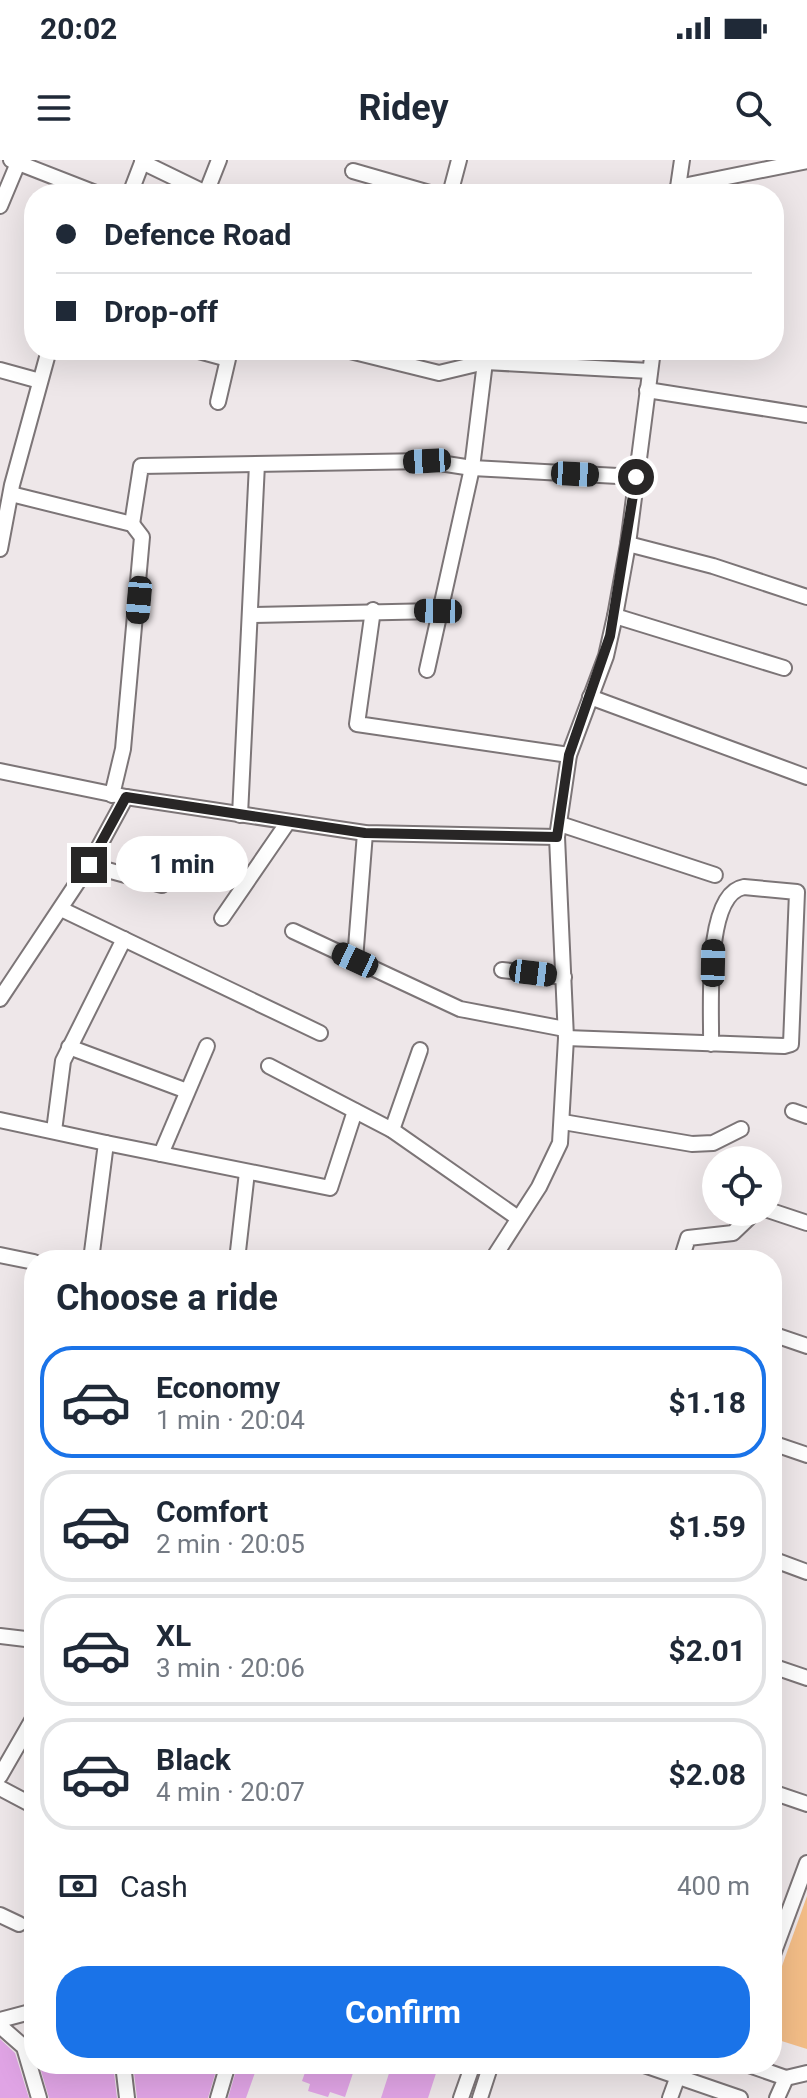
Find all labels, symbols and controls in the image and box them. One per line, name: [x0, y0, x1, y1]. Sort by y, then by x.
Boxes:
text: 20:02: [40, 11, 117, 46]
icon: menu: [32, 86, 76, 130]
icon: search: [731, 86, 775, 130]
text: Ridey: [358, 87, 449, 129]
text: Defence Road: [104, 217, 292, 252]
text: Drop-off: [104, 294, 218, 329]
car: [402, 448, 452, 474]
route start: [618, 459, 654, 495]
car: [550, 461, 600, 487]
car: [125, 575, 153, 625]
car: [414, 599, 462, 623]
callout: 1 min: [117, 837, 249, 893]
route end: [71, 847, 107, 883]
text: 1 min: [149, 849, 215, 879]
car: [328, 939, 382, 981]
car: [701, 939, 725, 987]
car: [508, 958, 558, 988]
map controls: [702, 1146, 782, 1226]
button: locate: [702, 1146, 782, 1226]
text: Choose a ride: [56, 1277, 278, 1319]
icon: car: [60, 1366, 132, 1438]
text: Economy: [156, 1370, 280, 1405]
text: $1.18: [668, 1385, 746, 1420]
text: 1 min · 20:04: [156, 1405, 305, 1435]
icon: car: [60, 1490, 132, 1562]
text: Comfort: [156, 1494, 268, 1529]
text: $1.59: [668, 1509, 746, 1544]
text: 2 min · 20:05: [156, 1529, 305, 1559]
icon: car: [60, 1614, 132, 1686]
text: XL: [156, 1618, 191, 1653]
text: $2.01: [668, 1633, 746, 1668]
text: 3 min · 20:06: [156, 1653, 305, 1683]
icon: car: [60, 1738, 132, 1810]
text: Black: [156, 1742, 231, 1777]
text: $2.08: [668, 1757, 746, 1792]
text: 4 min · 20:07: [156, 1777, 305, 1807]
icon: cash: [56, 1864, 100, 1908]
text: Cash: [120, 1869, 188, 1904]
text: 400 m: [677, 1871, 750, 1901]
button: Confirm: [56, 1966, 750, 2058]

